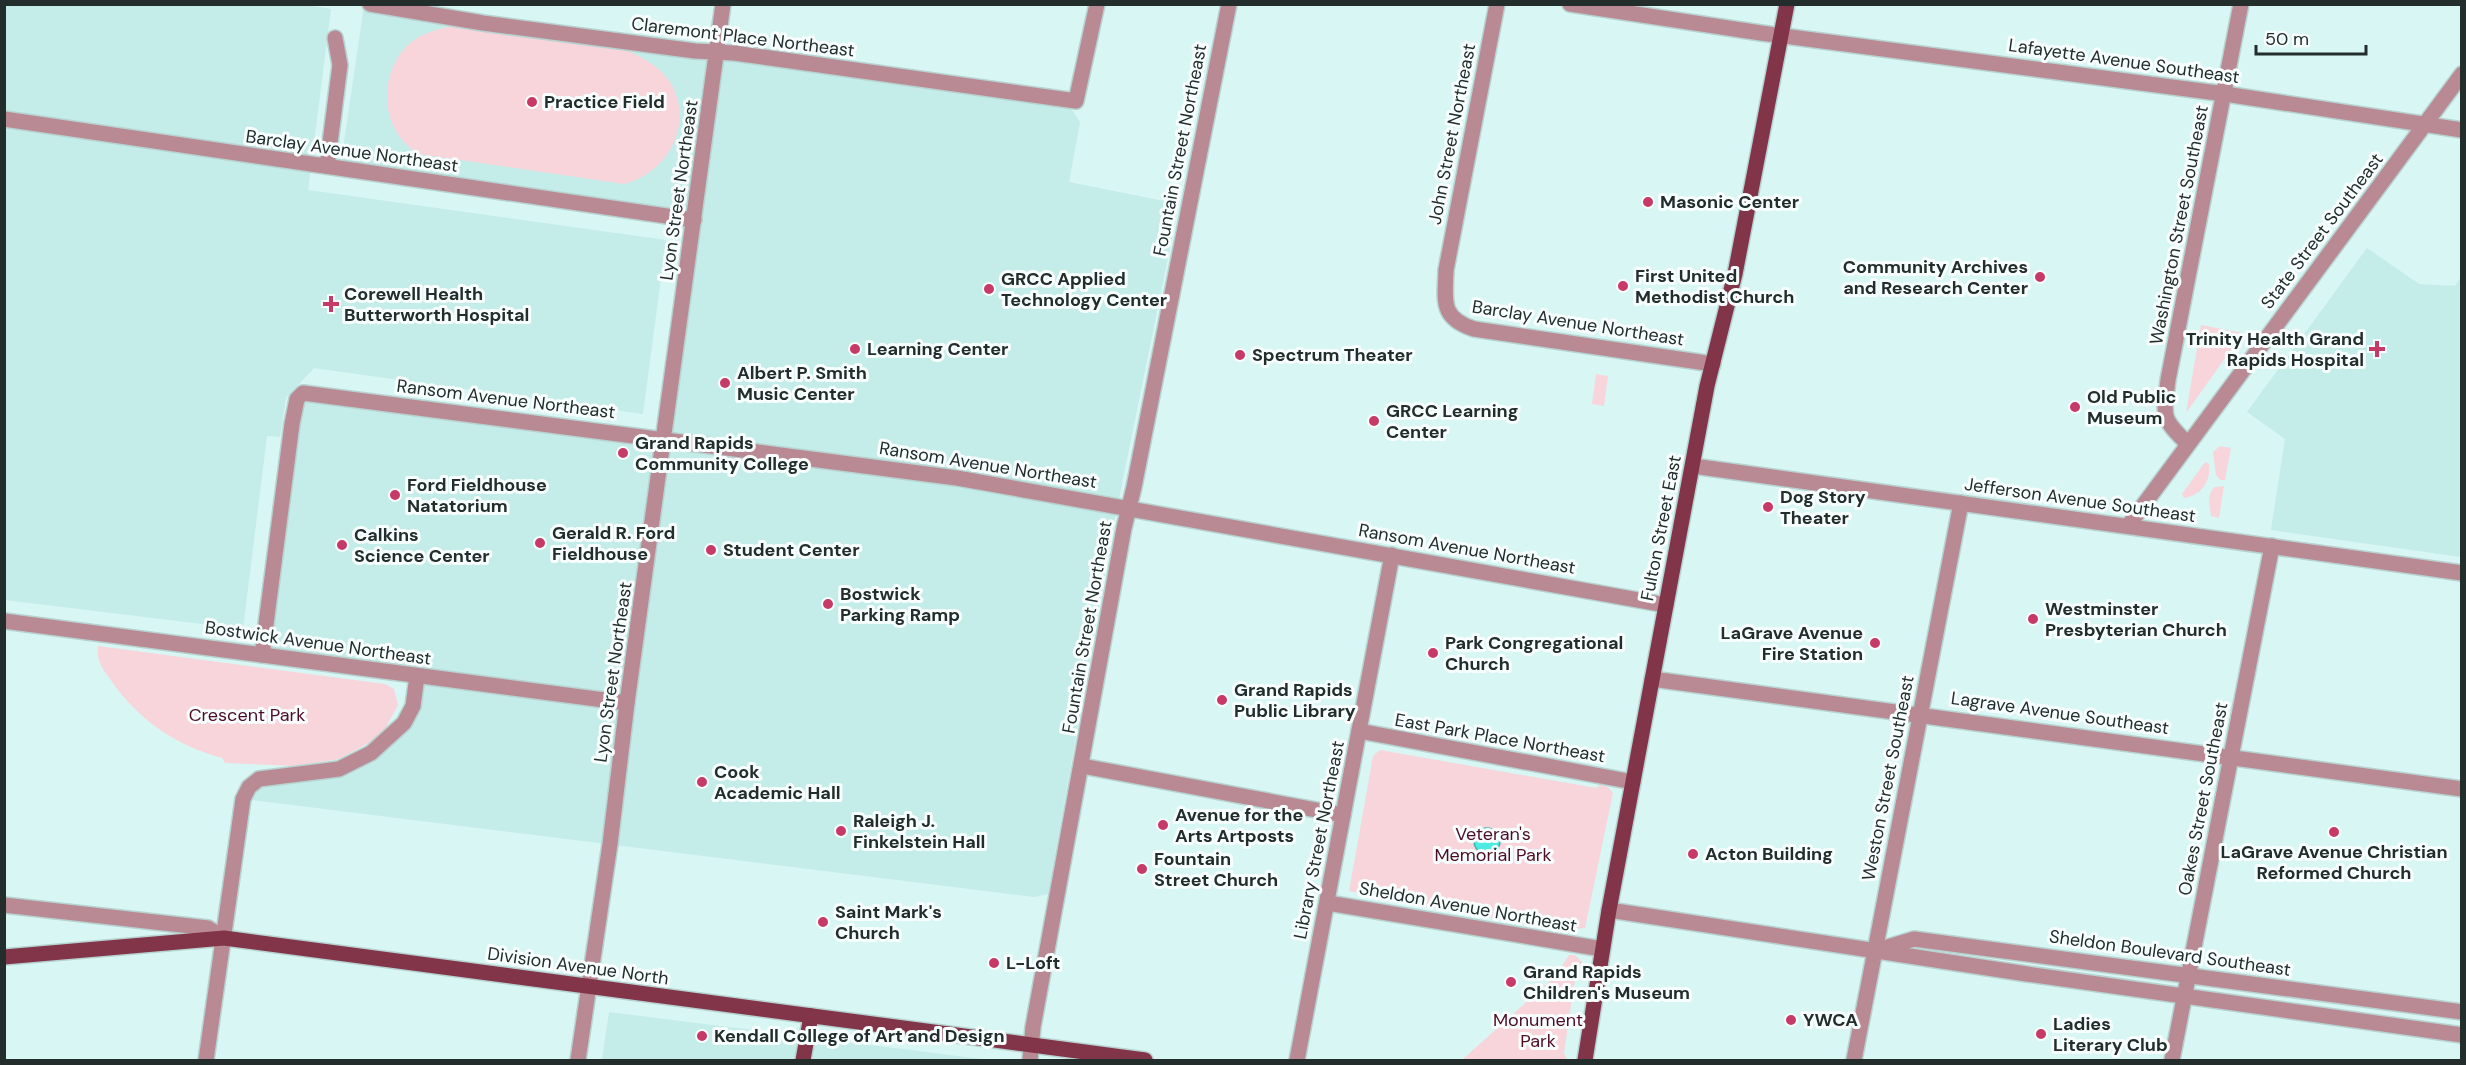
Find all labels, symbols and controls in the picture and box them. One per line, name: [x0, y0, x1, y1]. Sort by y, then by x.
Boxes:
street label: Claremont Place Northeast: [630, 11, 856, 63]
scale bar: [2256, 18, 2366, 56]
text: 50 m: [2265, 27, 2309, 51]
street label: Lafayette Avenue Southeast: [2007, 33, 2241, 89]
street label: John Street Northeast: [1423, 41, 1481, 227]
street label: Fountain Street Northeast: [1148, 42, 1212, 258]
place label: Practice Field: [544, 90, 665, 114]
marker: Practice Field: [525, 95, 539, 109]
street label: Lyon Street Northeast: [654, 98, 704, 282]
street label: Washington Street Southeast: [2144, 103, 2214, 347]
street label: Barclay Avenue Northeast: [244, 124, 460, 178]
street label: State Street Southeast: [2255, 148, 2389, 314]
place label: Masonic Center: [1660, 190, 1799, 214]
marker: Masonic Center: [1641, 195, 1655, 209]
place label: Community Archives and Research Center: [1843, 255, 2028, 300]
place label: First United Methodist Church: [1635, 264, 1794, 309]
place label: GRCC Applied Technology Center: [1001, 267, 1167, 312]
marker: Community Archives and Research Center: [2033, 270, 2047, 284]
marker: First United Methodist Church: [1616, 279, 1630, 293]
place label: Corewell Health Butterworth Hospital: [344, 282, 529, 327]
marker: GRCC Applied Technology Center: [982, 282, 996, 296]
street label: Barclay Avenue Northeast: [1470, 294, 1686, 352]
marker: Corewell Health Butterworth Hospital: [322, 295, 340, 313]
place label: Trinity Health Grand Rapids Hospital: [2186, 327, 2364, 372]
place label: Learning Center: [867, 337, 1008, 361]
marker: Trinity Health Grand Rapids Hospital: [2368, 340, 2386, 358]
marker: Learning Center: [848, 342, 862, 356]
place label: Spectrum Theater: [1252, 343, 1413, 367]
marker: Spectrum Theater: [1233, 348, 1247, 362]
place label: Albert P. Smith Music Center: [737, 361, 867, 406]
street label: Ransom Avenue Northeast: [395, 374, 617, 424]
marker: Albert P. Smith Music Center: [718, 376, 732, 390]
place label: Old Public Museum: [2087, 385, 2177, 430]
place label: GRCC Learning Center: [1386, 399, 1518, 444]
marker: Old Public Museum: [2068, 400, 2082, 414]
marker: GRCC Learning Center: [1367, 414, 1381, 428]
place label: Grand Rapids Community College: [635, 431, 809, 476]
street label: Ransom Avenue Northeast: [878, 436, 1098, 494]
marker: Grand Rapids Community College: [616, 446, 630, 460]
street label: Fulton Street East: [1635, 453, 1687, 603]
street label: Jefferson Avenue Southeast: [1963, 472, 2197, 528]
place label: Ford Fieldhouse Natatorium: [407, 473, 547, 518]
place label: Dog Story Theater: [1780, 485, 1866, 530]
marker: Ford Fieldhouse Natatorium: [388, 488, 402, 502]
marker: Dog Story Theater: [1761, 500, 1775, 514]
street label: Ransom Avenue Northeast: [1357, 518, 1577, 580]
street label: Fountain Street Northeast: [1056, 519, 1118, 735]
place label: Gerald R. Ford Fieldhouse: [552, 521, 675, 566]
place label: Calkins Science Center: [354, 523, 490, 568]
marker: Gerald R. Ford Fieldhouse: [533, 536, 547, 550]
marker: Calkins Science Center: [335, 538, 349, 552]
place label: Student Center: [723, 538, 860, 562]
marker: Student Center: [704, 543, 718, 557]
street label: Lyon Street Northeast: [588, 580, 638, 764]
place label: Bostwick Parking Ramp: [840, 582, 960, 627]
marker: Bostwick Parking Ramp: [821, 597, 835, 611]
place label: Westminster Presbyterian Church: [2045, 597, 2227, 642]
marker: Westminster Presbyterian Church: [2026, 612, 2040, 626]
street label: Bostwick Avenue Northeast: [203, 615, 433, 671]
place label: LaGrave Avenue Fire Station: [1721, 621, 1863, 666]
place label: Park Congregational Church: [1445, 631, 1623, 676]
marker: LaGrave Avenue Fire Station: [1868, 636, 1882, 650]
marker: Park Congregational Church: [1426, 646, 1440, 660]
street label: Weston Street Southeast: [1856, 673, 1920, 883]
place label: Grand Rapids Public Library: [1234, 678, 1356, 723]
street label: Lagrave Avenue Southeast: [1949, 686, 2171, 740]
marker: Grand Rapids Public Library: [1215, 693, 1229, 707]
street label: Oakes Street Southeast: [2172, 700, 2234, 898]
park label: Crescent Park: [189, 703, 305, 727]
street label: East Park Place Northeast: [1393, 708, 1607, 768]
street label: Library Street Northeast: [1288, 739, 1350, 941]
place label: Cook Academic Hall: [714, 760, 841, 805]
marker: Cook Academic Hall: [695, 775, 709, 789]
place label: Avenue for the Arts Artposts: [1175, 803, 1303, 848]
place label: Raleigh J. Finkelstein Hall: [853, 809, 985, 854]
marker: Avenue for the Arts Artposts: [1156, 818, 1170, 832]
park label: Veteran's Memorial Park: [1434, 822, 1552, 867]
marker: Raleigh J. Finkelstein Hall: [834, 824, 848, 838]
marker: LaGrave Avenue Christian Reformed Church: [2327, 825, 2341, 839]
place label: LaGrave Avenue Christian Reformed Church: [2220, 840, 2448, 885]
place label: Acton Building: [1705, 842, 1833, 866]
place label: Fountain Street Church: [1154, 847, 1278, 892]
marker: Acton Building: [1686, 847, 1700, 861]
marker: Fountain Street Church: [1135, 862, 1149, 876]
street label: Sheldon Avenue Northeast: [1357, 876, 1579, 938]
place label: Saint Mark's Church: [835, 900, 942, 945]
marker: Saint Mark's Church: [816, 915, 830, 929]
street label: Sheldon Boulevard Southeast: [2048, 924, 2292, 982]
street label: Division Avenue North: [486, 941, 670, 991]
place label: L-Loft: [1006, 951, 1060, 975]
marker: L-Loft: [987, 956, 1001, 970]
place label: Grand Rapids Children's Museum: [1523, 960, 1690, 1005]
marker: Grand Rapids Children's Museum: [1504, 975, 1518, 989]
park label: Monument Park: [1493, 1008, 1583, 1053]
place label: YWCA: [1803, 1008, 1858, 1032]
place label: Ladies Literary Club: [2053, 1012, 2168, 1057]
marker: YWCA: [1784, 1013, 1798, 1027]
place label: Kendall College of Art and Design: [714, 1024, 1005, 1048]
marker: Ladies Literary Club: [2034, 1027, 2048, 1041]
marker: Kendall College of Art and Design: [695, 1029, 709, 1043]

